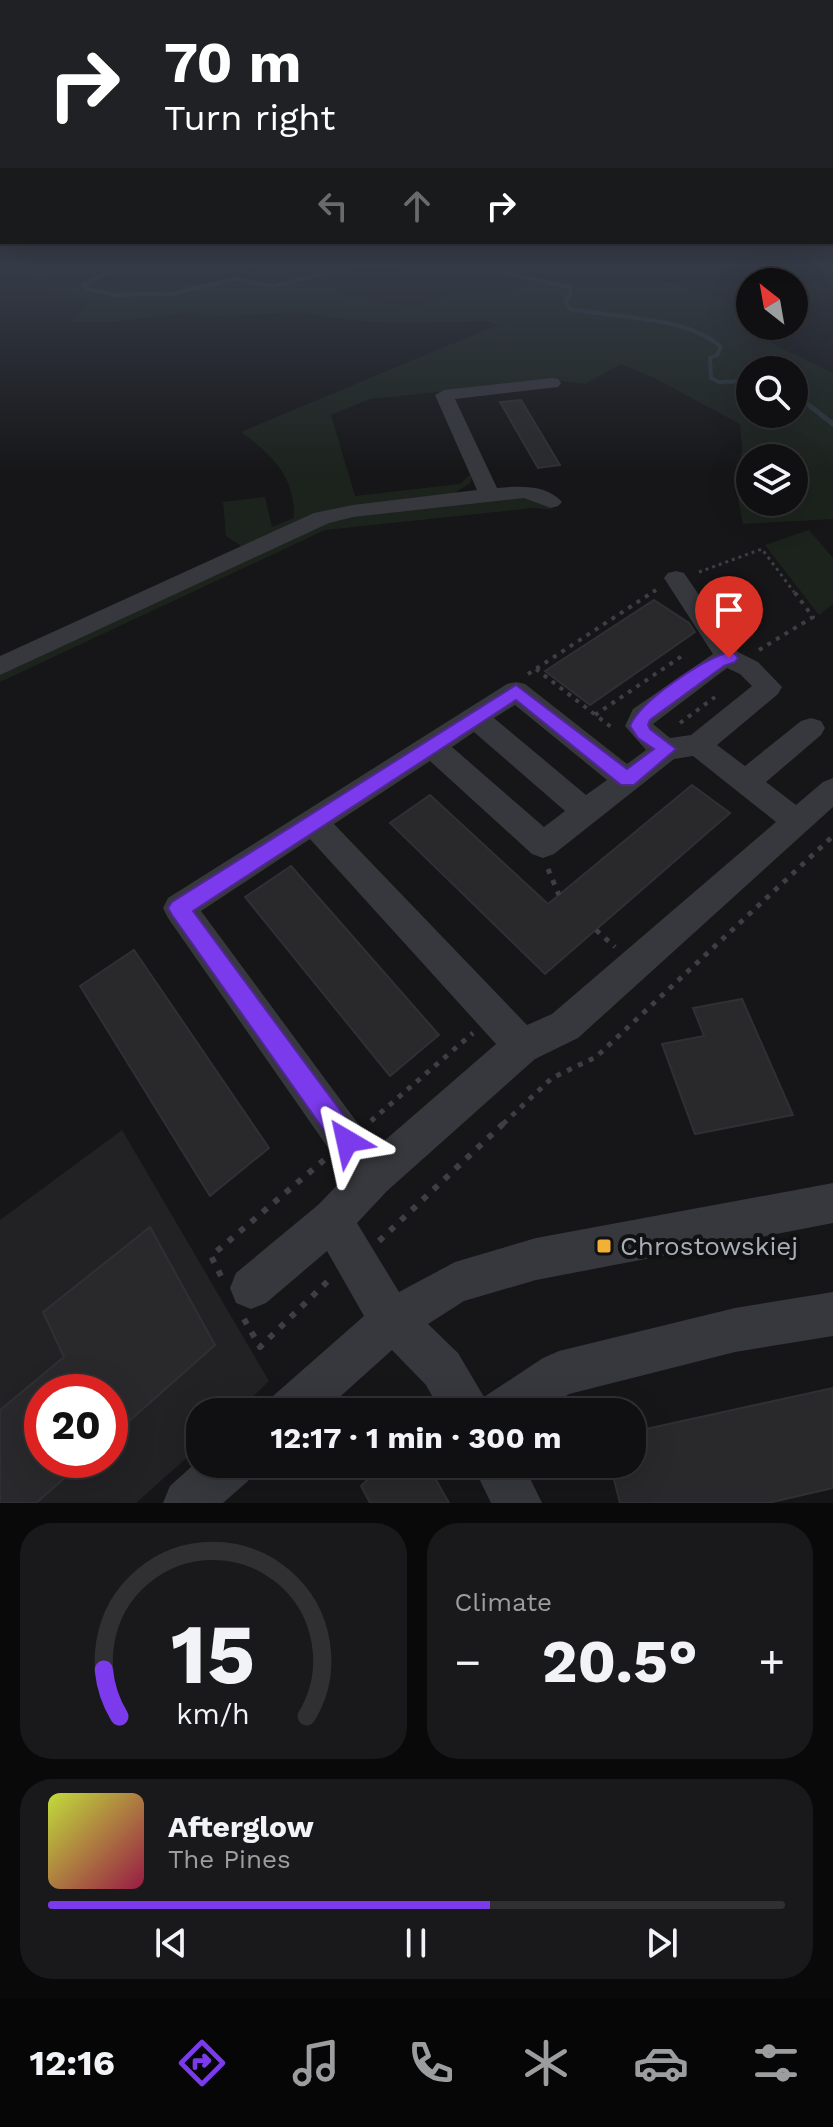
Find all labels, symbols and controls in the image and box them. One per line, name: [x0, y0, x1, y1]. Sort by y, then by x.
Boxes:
text: 70 m: [164, 30, 301, 96]
icon: right: [32, 32, 136, 136]
text: Turn right: [164, 97, 335, 139]
icon: left: [311, 184, 355, 228]
icon: ahead: [395, 184, 439, 228]
icon: right: [479, 184, 523, 228]
north arrow: [736, 268, 808, 340]
map controls: [736, 268, 808, 516]
button: search: [736, 356, 808, 428]
button: layers: [736, 444, 808, 516]
pin: [695, 576, 763, 658]
icon: arrive: [707, 588, 751, 632]
position arrow: [305, 1099, 389, 1183]
place label: Chrostowskiej: [620, 1231, 798, 1261]
marker: Chrostowskiej: [595, 1237, 613, 1255]
speed limit sign: 20: [24, 1374, 128, 1478]
text: 12:17 · 1 min · 300 m: [270, 1420, 562, 1455]
text: Climate: [455, 1587, 552, 1617]
text: 15: [171, 1606, 255, 1703]
text: 20.5°: [542, 1626, 698, 1697]
text: −: [455, 1636, 481, 1688]
text: +: [758, 1636, 785, 1688]
text: km/h: [176, 1697, 250, 1731]
text: Afterglow: [168, 1809, 314, 1844]
text: The Pines: [168, 1844, 291, 1874]
icon: previous: [149, 1921, 193, 1965]
icon: pause: [394, 1921, 438, 1965]
icon: next: [640, 1921, 684, 1965]
icon: directions: [174, 2035, 230, 2091]
icon: music: [288, 2035, 344, 2091]
icon: phone: [403, 2035, 459, 2091]
icon: climate: [518, 2035, 574, 2091]
icon: car: [633, 2035, 689, 2091]
icon: filters: [748, 2035, 804, 2091]
text: 12:16: [29, 2042, 115, 2084]

